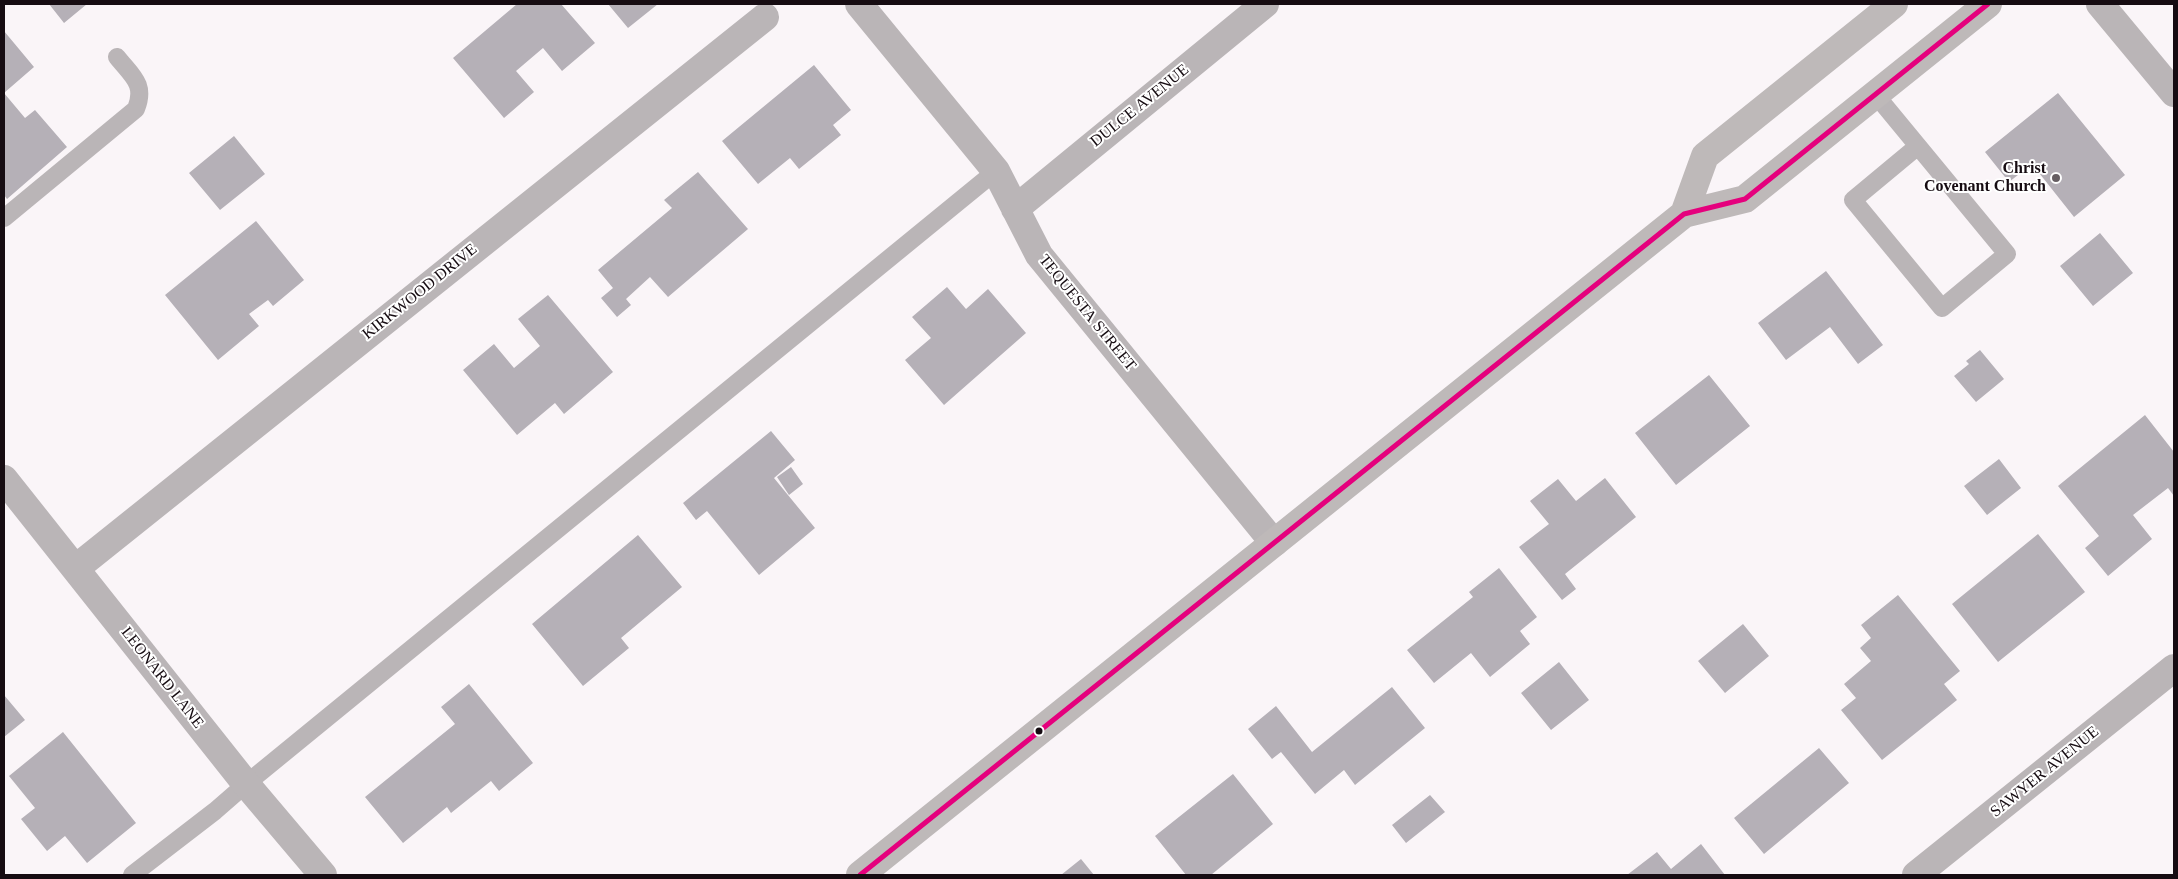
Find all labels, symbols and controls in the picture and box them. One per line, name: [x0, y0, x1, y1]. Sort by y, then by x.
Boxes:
street label: DULCE AVENUE: [1087, 60, 1193, 152]
place label: Christ Covenant Church: [1924, 159, 2046, 197]
marker: Christ Covenant Church: [2050, 172, 2062, 184]
street label: KIRKWOOD DRIVE: [359, 240, 481, 344]
street label: TEQUESTA STREET: [1034, 251, 1140, 375]
street label: LEONARD LANE: [117, 624, 207, 732]
street label: SAWYER AVENUE: [1987, 722, 2103, 822]
unlabelled marker: [1034, 726, 1044, 736]

